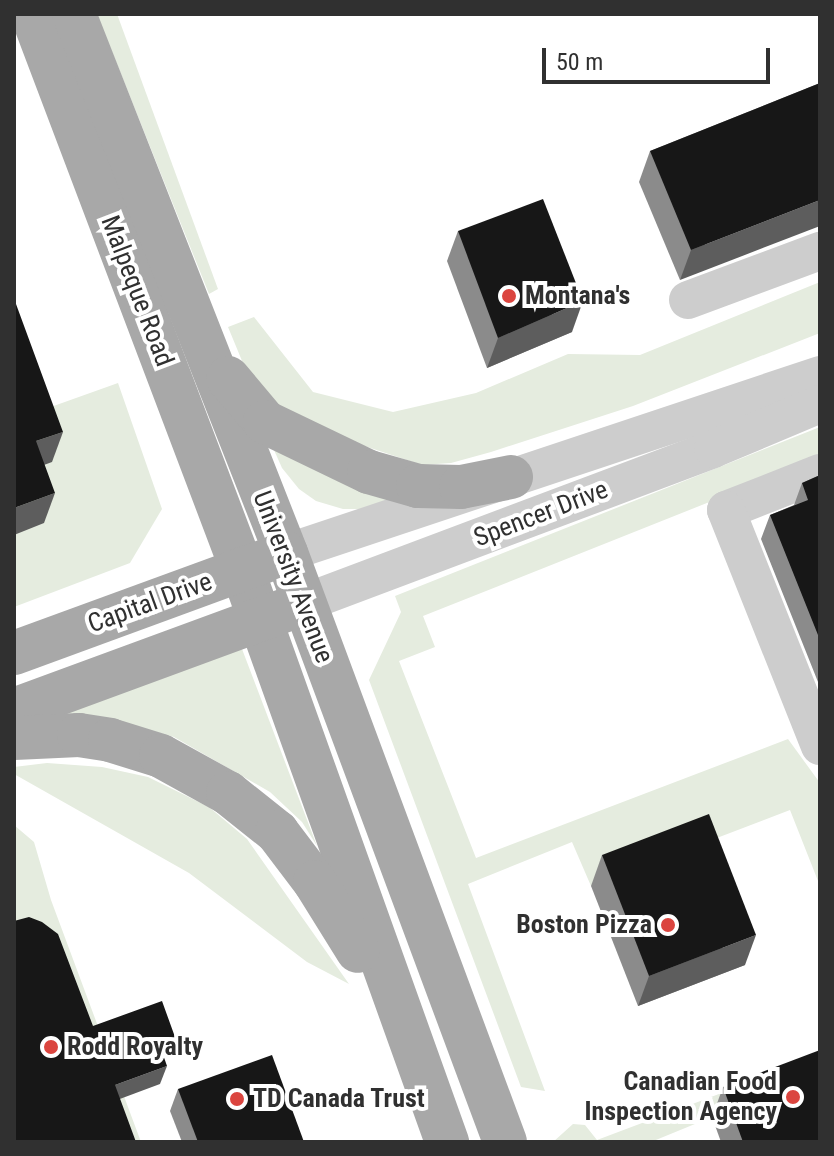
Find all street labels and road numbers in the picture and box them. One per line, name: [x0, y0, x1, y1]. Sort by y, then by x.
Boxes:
street label: Malpeque Road: [94, 211, 180, 371]
street label: Spencer Drive: [470, 474, 612, 554]
street label: University Avenue: [246, 487, 340, 667]
street label: Capital Drive: [84, 566, 216, 640]

